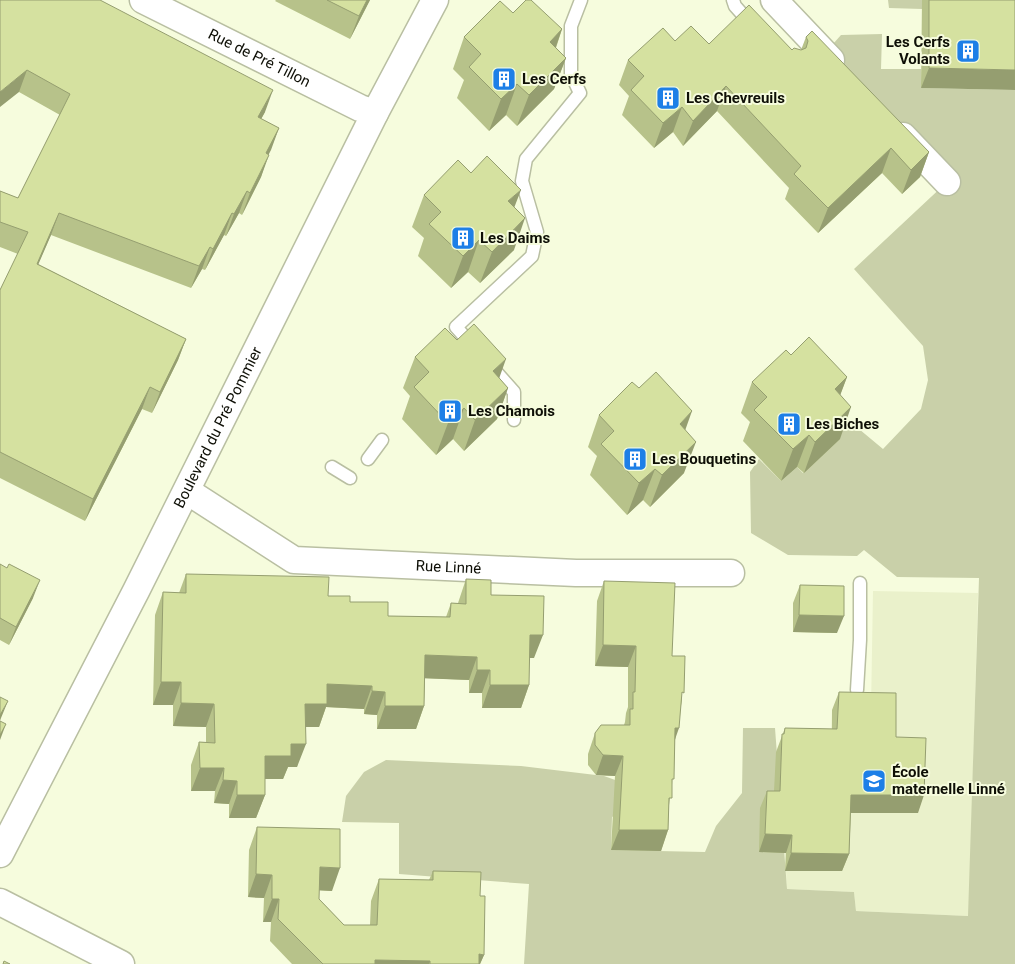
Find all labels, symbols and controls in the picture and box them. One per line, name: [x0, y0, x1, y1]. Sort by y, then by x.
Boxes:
street label: Rue de Pré Tillon: [205, 25, 314, 91]
place label: Les Cerfs Volants: [886, 33, 950, 68]
building icon: Les Cerfs Volants: [955, 38, 981, 64]
building icon: Les Cerfs: [491, 66, 517, 92]
place label: Les Cerfs: [522, 70, 587, 88]
building icon: Les Chevreuils: [655, 85, 681, 111]
place label: Les Chevreuils: [686, 89, 785, 107]
building icon: Les Daims: [450, 225, 476, 251]
place label: Les Daims: [480, 229, 550, 247]
street label: Boulevard du Pré Pommier: [170, 344, 266, 511]
building icon: Les Chamois: [437, 398, 463, 424]
place label: Les Chamois: [468, 402, 555, 420]
building icon: Les Biches: [776, 411, 802, 437]
place label: Les Biches: [806, 415, 880, 433]
building icon: Les Bouquetins: [622, 446, 648, 472]
place label: Les Bouquetins: [652, 450, 757, 468]
street label: Rue Linné: [415, 557, 482, 578]
place label: École maternelle Linné: [892, 763, 1005, 798]
school or university icon: École maternelle Linné: [861, 768, 887, 794]

